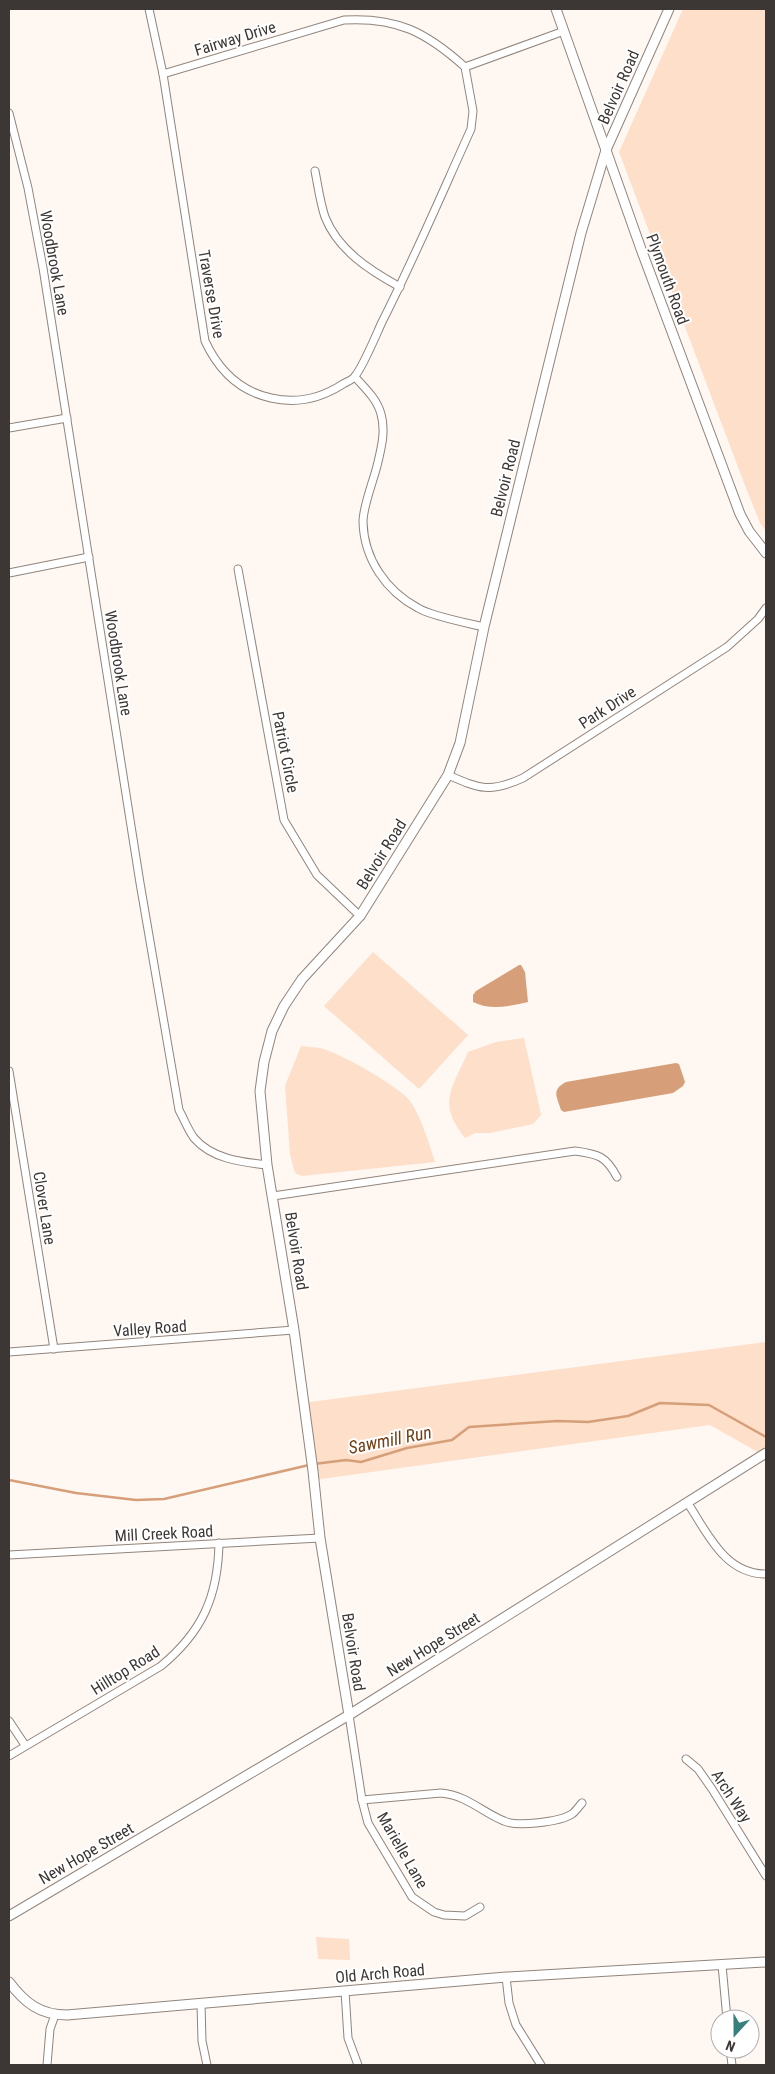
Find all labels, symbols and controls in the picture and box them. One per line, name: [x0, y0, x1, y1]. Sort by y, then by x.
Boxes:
street label: Fairway Drive: [192, 17, 278, 60]
street label: Belvoir Road: [594, 47, 643, 127]
street label: Woodbrook Lane: [36, 209, 73, 317]
street label: Plymouth Road: [642, 231, 693, 327]
street label: Traverse Drive: [194, 248, 229, 340]
street label: Belvoir Road: [487, 437, 524, 519]
street label: Woodbrook Lane: [101, 609, 136, 717]
street label: Park Drive: [575, 682, 639, 733]
street label: Patriot Circle: [268, 710, 303, 794]
street label: Belvoir Road: [352, 816, 410, 893]
street label: Clover Lane: [29, 1170, 60, 1246]
street label: Belvoir Road: [281, 1211, 312, 1292]
street label: Valley Road: [113, 1316, 187, 1341]
water label: Sawmill Run: [347, 1421, 433, 1458]
street label: Mill Creek Road: [114, 1521, 214, 1546]
street label: New Hope Street: [383, 1608, 483, 1681]
street label: Belvoir Road: [338, 1612, 369, 1693]
street label: Hilltop Road: [87, 1642, 163, 1699]
street label: Arch Way: [708, 1766, 756, 1826]
street label: Marielle Lane: [373, 1809, 432, 1892]
street label: New Hope Street: [36, 1819, 137, 1888]
street label: Old Arch Road: [335, 1960, 426, 1987]
north arrow: [710, 2009, 760, 2059]
text: N: [723, 2037, 737, 2055]

